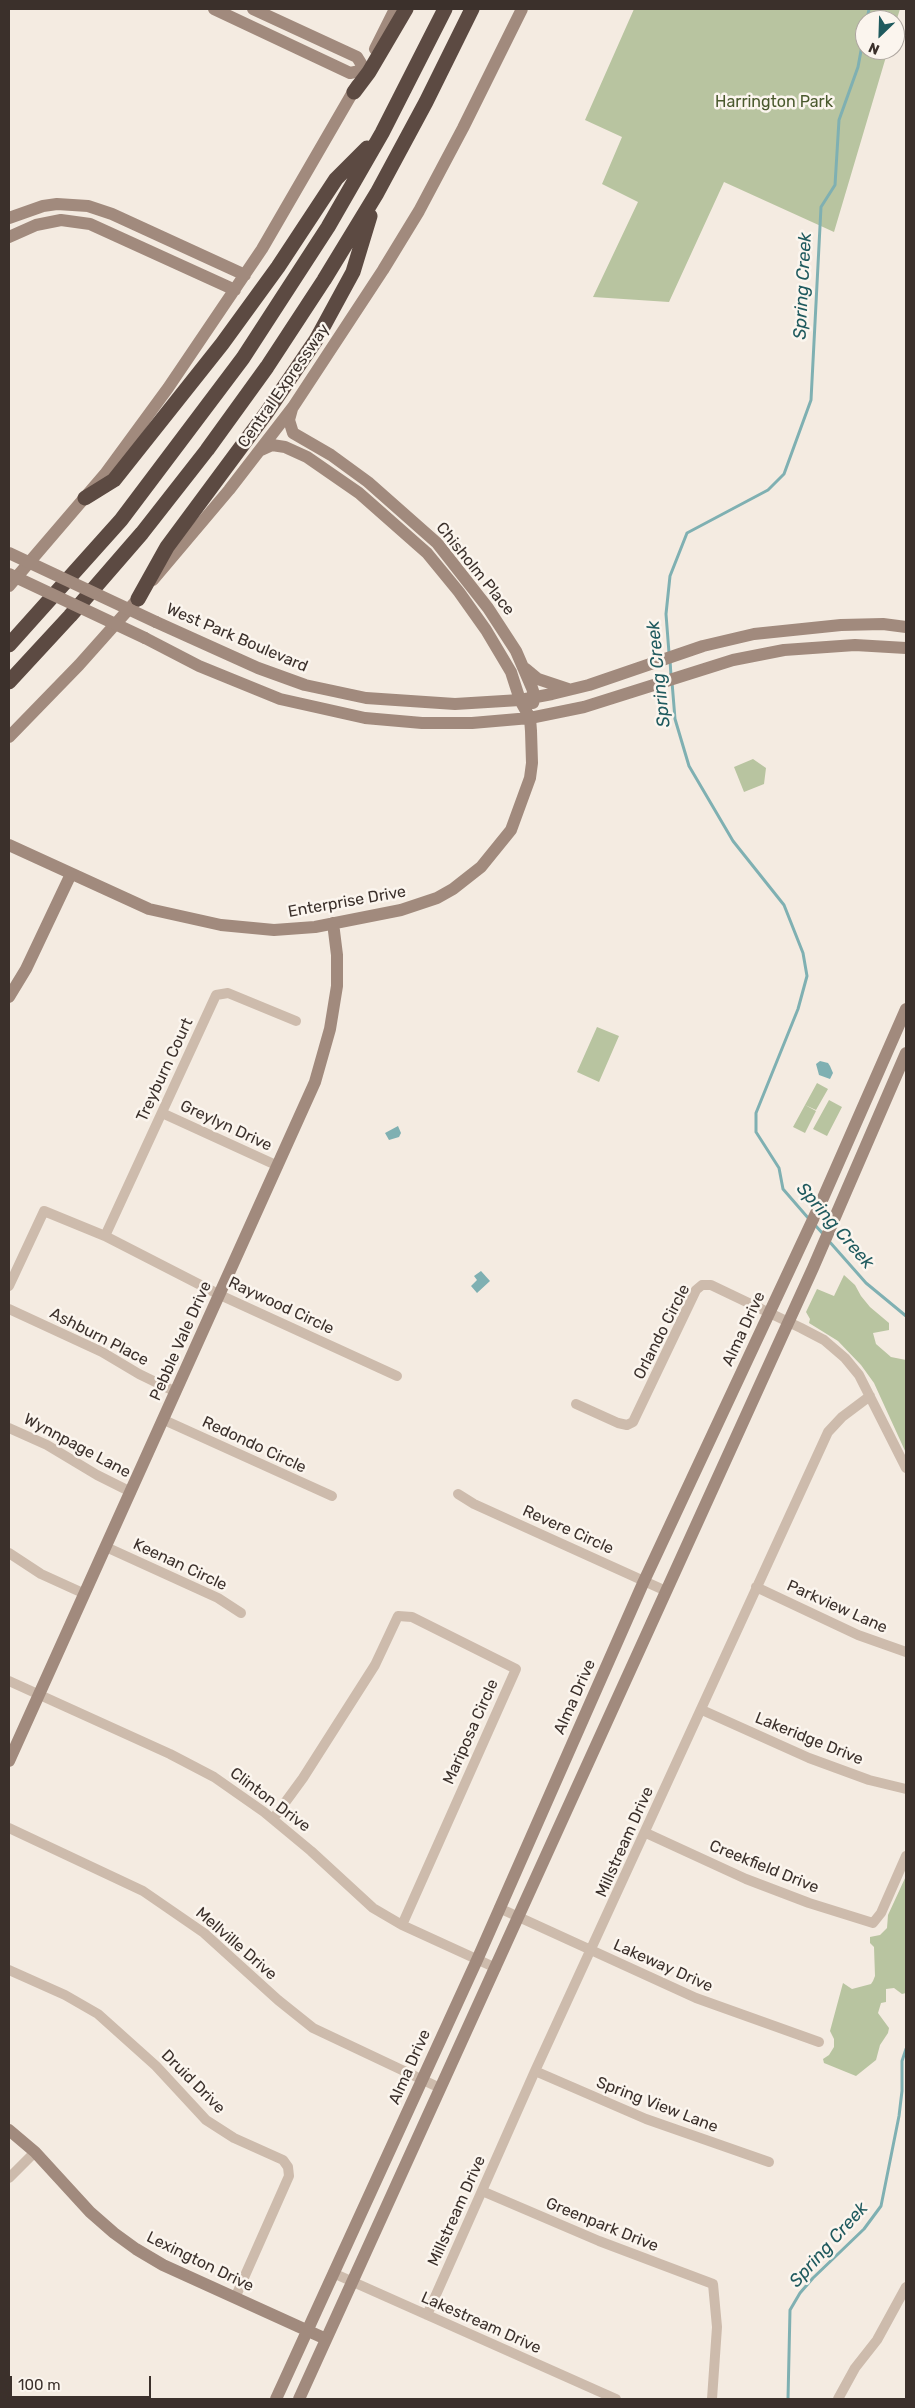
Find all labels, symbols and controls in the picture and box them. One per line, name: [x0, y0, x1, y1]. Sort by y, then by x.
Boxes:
north arrow: [855, 10, 905, 60]
text: N: [866, 38, 882, 58]
park label: Harrington Park: [715, 92, 833, 112]
water label: Spring Creek: [789, 232, 817, 340]
street label: Central Expressway: [234, 320, 334, 452]
street label: Chisholm Place: [432, 519, 518, 619]
street label: West Park Boulevard: [163, 599, 311, 677]
water label: Spring Creek: [643, 620, 675, 728]
street label: Enterprise Drive: [286, 882, 408, 922]
street label: Treyburn Court: [133, 1015, 197, 1125]
street label: Greylyn Drive: [177, 1096, 275, 1156]
water label: Spring Creek: [792, 1178, 878, 1274]
street label: Raywood Circle: [225, 1273, 337, 1339]
street label: Pebble Vale Drive: [146, 1278, 216, 1404]
street label: Orlando Circle: [630, 1281, 694, 1383]
street label: Alma Drive: [718, 1289, 770, 1369]
street label: Ashburn Place: [46, 1304, 152, 1370]
street label: Wynnpage Lane: [20, 1410, 134, 1482]
street label: Redondo Circle: [199, 1413, 309, 1477]
street label: Revere Circle: [520, 1501, 616, 1559]
street label: Keenan Circle: [130, 1535, 230, 1595]
street label: Parkview Lane: [784, 1576, 890, 1638]
street label: Alma Drive: [550, 1657, 600, 1737]
street label: Mariposa Circle: [439, 1676, 503, 1788]
street label: Lakeridge Drive: [752, 1709, 866, 1769]
street label: Clinton Drive: [226, 1764, 314, 1836]
street label: Millstream Drive: [592, 1784, 658, 1900]
street label: Creekfield Drive: [706, 1836, 822, 1898]
street label: Mellville Drive: [191, 1904, 281, 1984]
street label: Lakeway Drive: [610, 1935, 716, 1997]
street label: Alma Drive: [385, 2027, 435, 2107]
street label: Druid Drive: [157, 2046, 229, 2118]
street label: Spring View Lane: [593, 2073, 721, 2137]
street label: Millstream Drive: [424, 2153, 490, 2269]
street label: Greenpark Drive: [543, 2194, 661, 2256]
water label: Spring Creek: [785, 2198, 873, 2292]
street label: Lexington Drive: [143, 2228, 257, 2296]
street label: Lakestream Drive: [418, 2288, 544, 2358]
scale bar: [12, 2366, 154, 2398]
text: 100 m: [18, 2376, 60, 2394]

